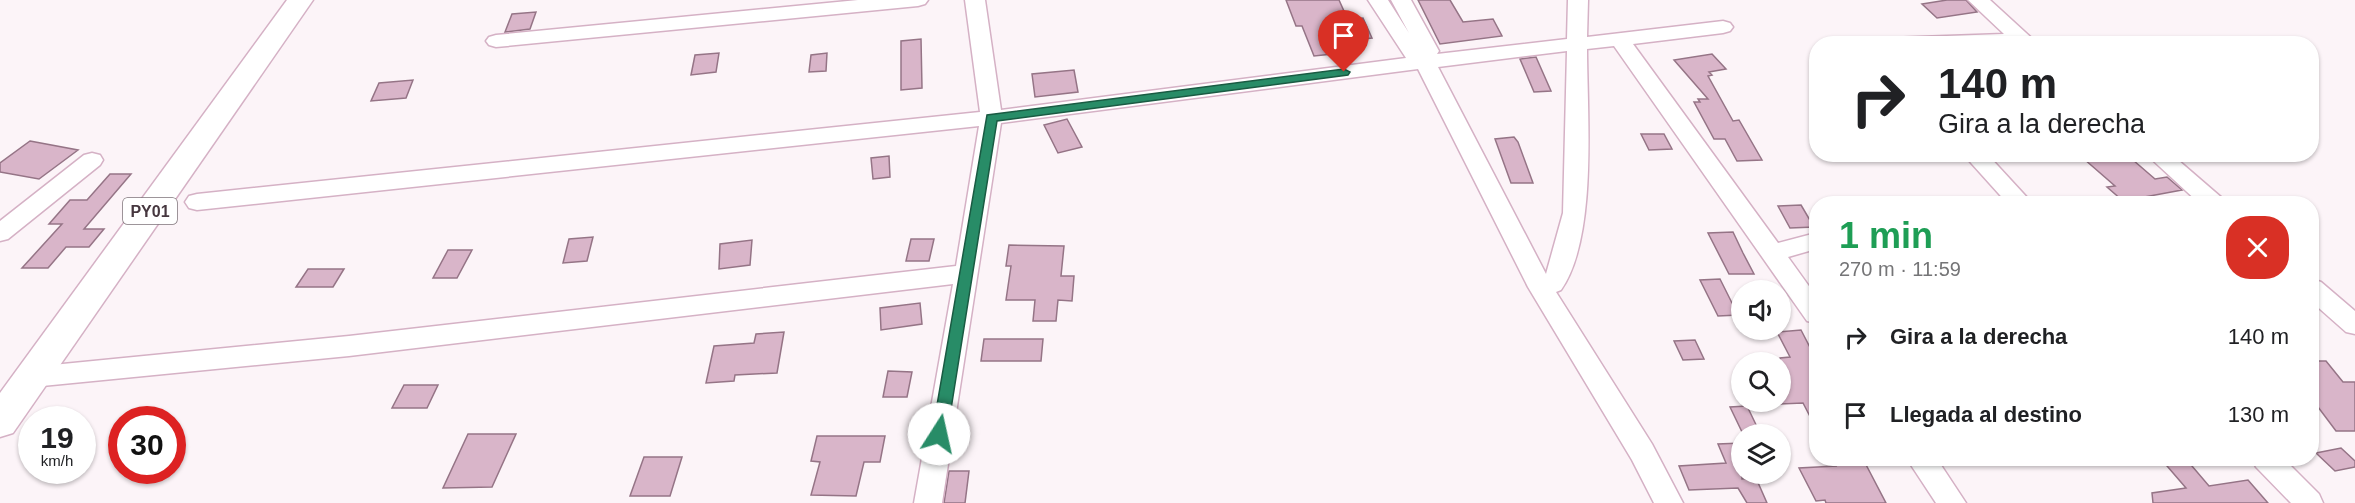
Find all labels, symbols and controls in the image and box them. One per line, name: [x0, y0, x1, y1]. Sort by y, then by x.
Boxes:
pin: [1318, 10, 1369, 72]
icon: arrive: [1327, 19, 1360, 52]
icon: right: [1839, 60, 1917, 138]
text: 140 m: [1938, 60, 2057, 107]
text: Gira a la derecha: [1938, 109, 2145, 139]
road number: PY01: [123, 198, 177, 224]
text: 1 min: [1839, 215, 1933, 256]
button: close: [2226, 216, 2289, 279]
text: 270 m · 11:59: [1839, 258, 1961, 280]
map controls: [1731, 280, 1791, 484]
button: sound: [1731, 280, 1791, 340]
icon: right: [1839, 321, 1872, 354]
text: Gira a la derecha: [1890, 324, 2067, 349]
text: 140 m: [2228, 324, 2289, 349]
button: search: [1731, 352, 1791, 412]
icon: arrive: [1839, 399, 1872, 432]
position arrow: [907, 402, 971, 466]
text: Llegada al destino: [1890, 402, 2082, 427]
text: 130 m: [2228, 402, 2289, 427]
speed limit sign: 30: [108, 406, 186, 484]
text: 19: [40, 421, 74, 454]
button: layers: [1731, 424, 1791, 484]
text: km/h: [41, 452, 73, 469]

